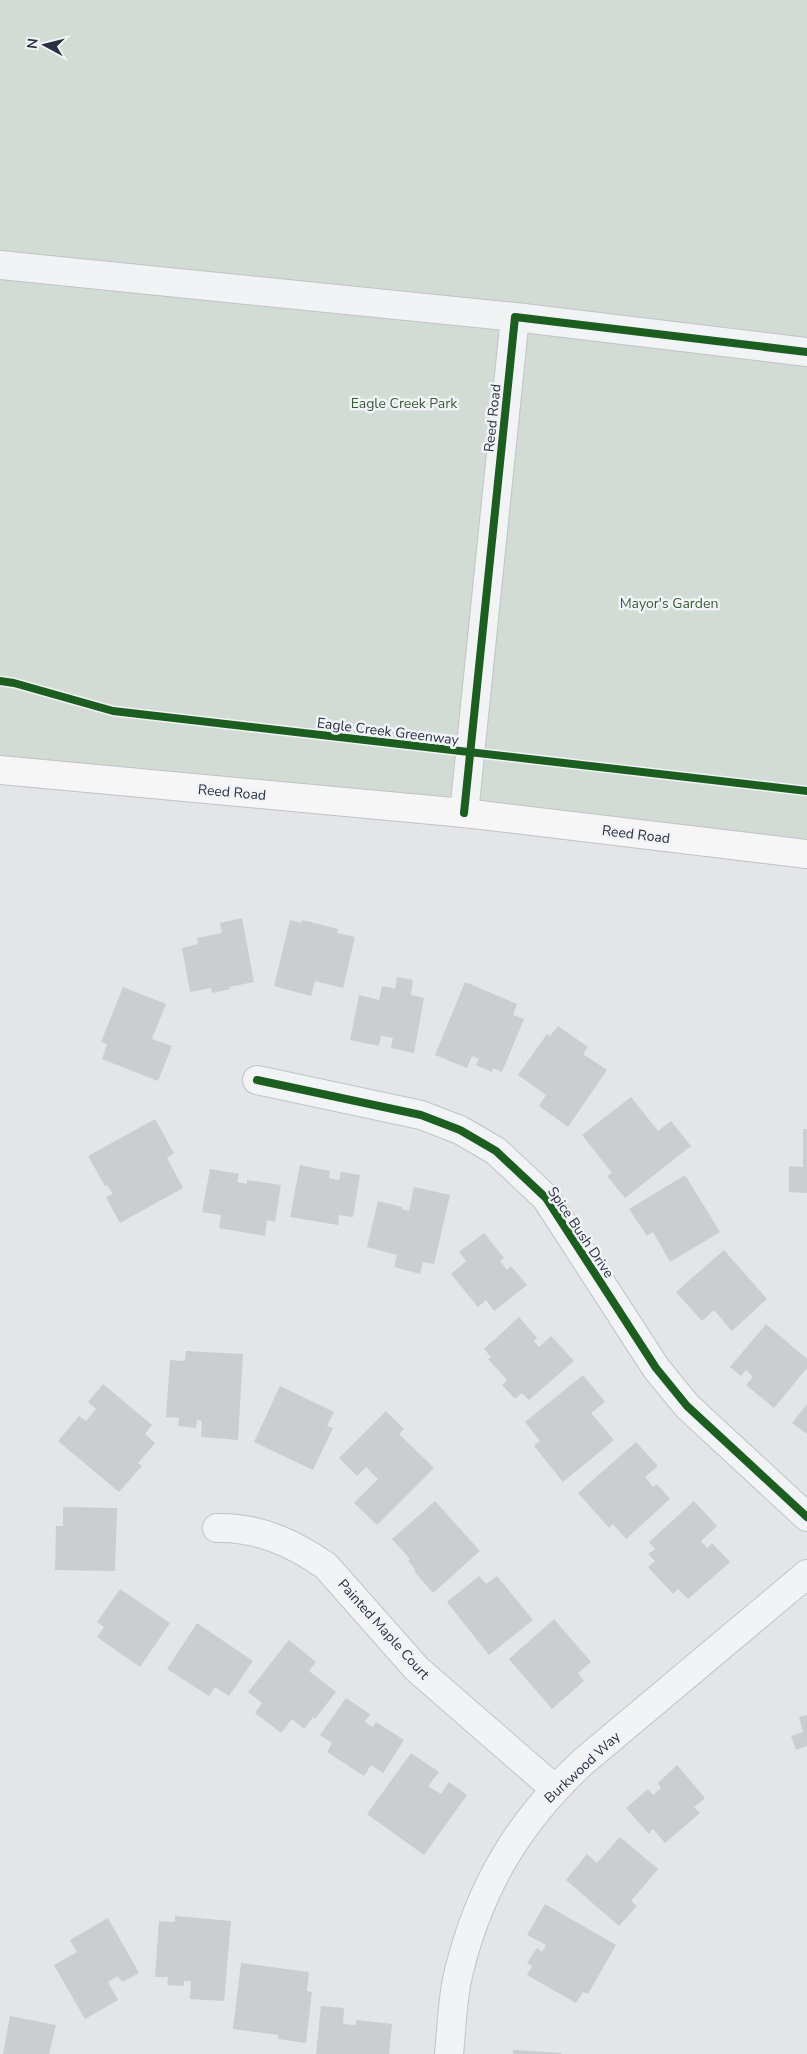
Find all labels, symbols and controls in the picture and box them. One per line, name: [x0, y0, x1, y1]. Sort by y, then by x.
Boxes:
north arrow: [20, 20, 70, 70]
text: N: [23, 37, 43, 50]
street label: Reed Road: [479, 383, 506, 453]
park label: Eagle Creek Park: [351, 394, 458, 413]
park label: Mayor's Garden: [620, 594, 718, 613]
street label: Eagle Creek Greenway: [316, 713, 461, 750]
street label: Reed Road: [197, 780, 267, 805]
street label: Reed Road: [601, 821, 671, 848]
street label: Spice Bush Drive: [543, 1183, 618, 1282]
street label: Painted Maple Court: [334, 1575, 434, 1684]
street label: Burkwood Way: [540, 1727, 625, 1807]

